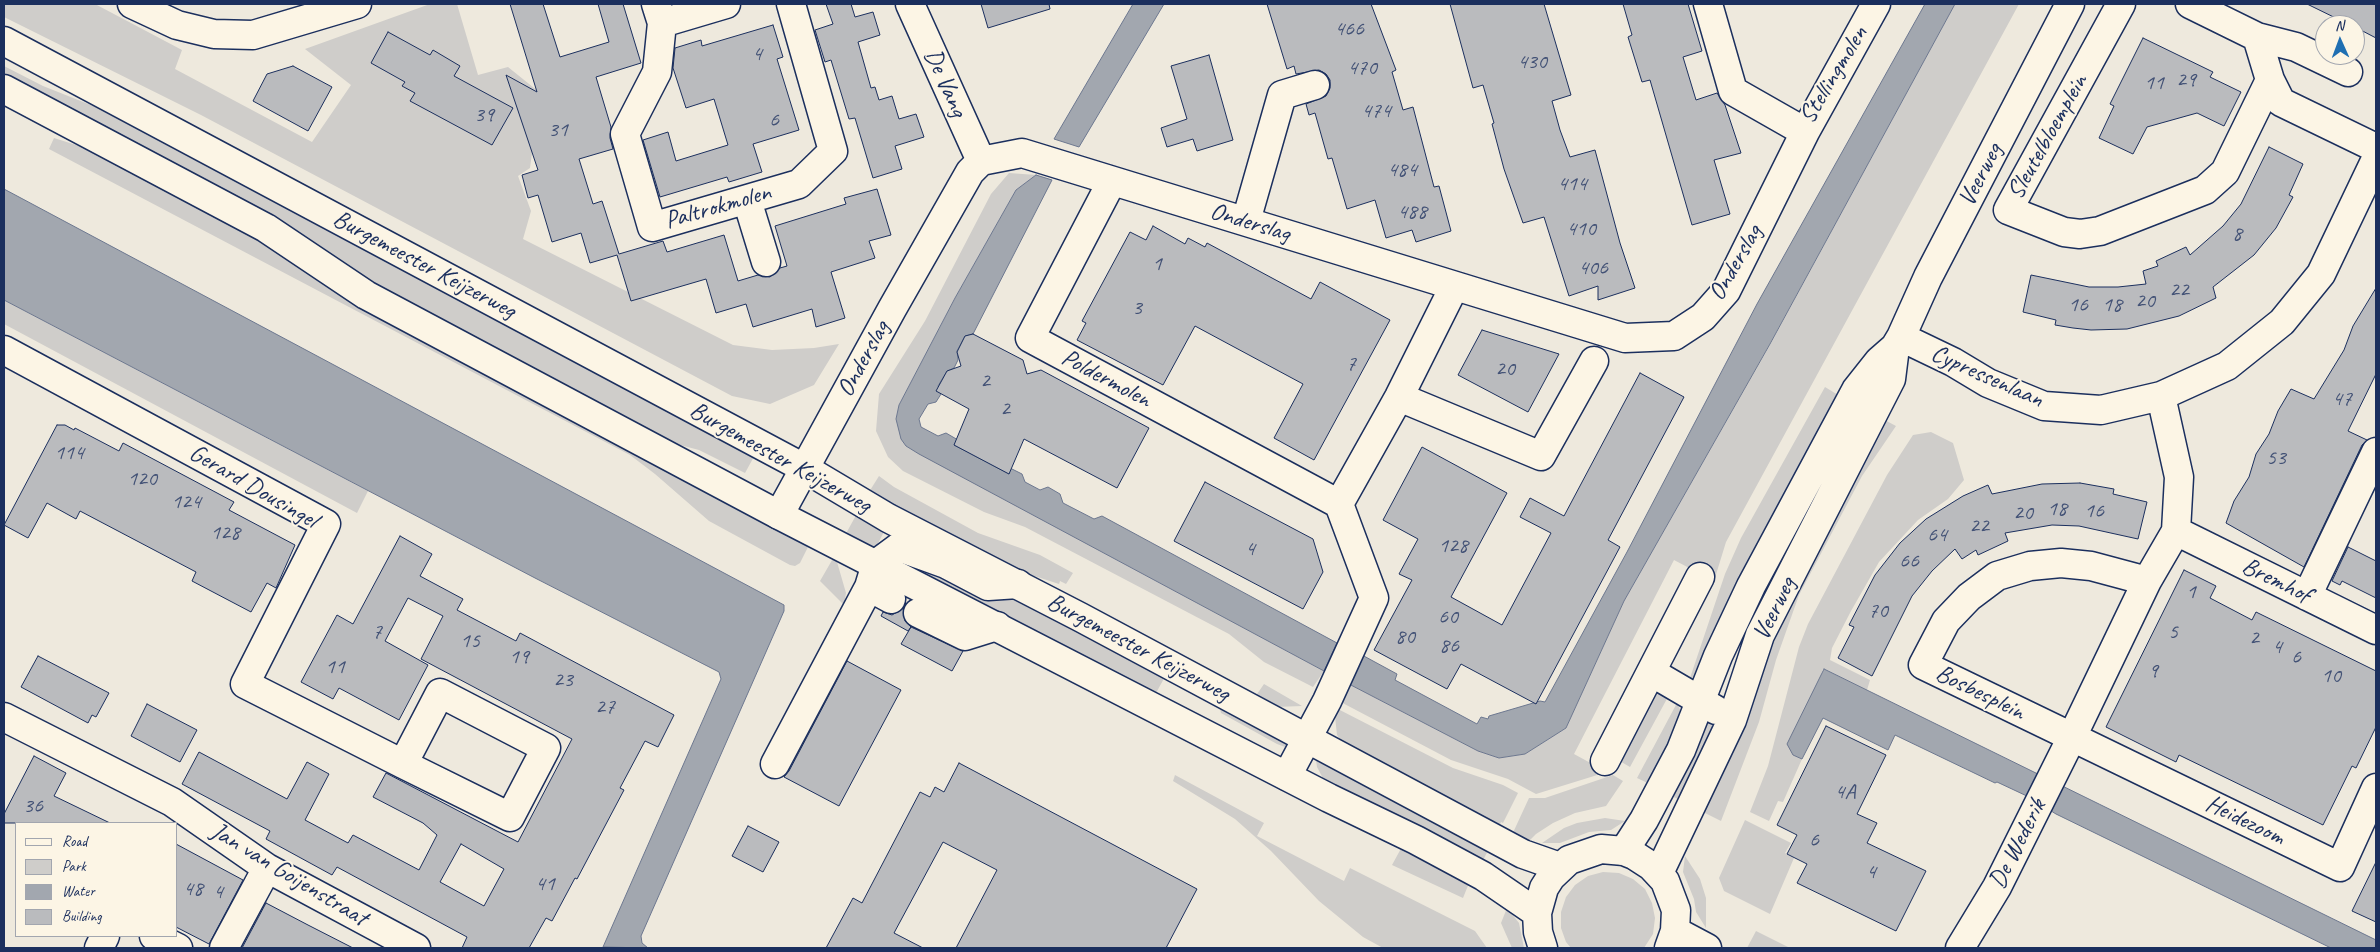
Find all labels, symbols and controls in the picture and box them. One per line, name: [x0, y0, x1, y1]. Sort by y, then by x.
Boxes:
north arrow: [2315, 15, 2365, 65]
house number: 466: [1334, 16, 1364, 42]
text: N: [2335, 17, 2344, 34]
street label: Stellingmolen: [1793, 21, 1875, 129]
house number: 4: [752, 41, 762, 67]
street label: De Vang: [917, 45, 973, 121]
house number: 430: [1517, 49, 1547, 75]
house number: 470: [1347, 55, 1377, 81]
house number: 29: [2176, 67, 2196, 93]
street label: Sleutelbloemplein: [2001, 69, 2095, 205]
house number: 11: [2144, 70, 2164, 96]
house number: 474: [1361, 98, 1391, 124]
house number: 39: [474, 102, 494, 128]
house number: 6: [769, 107, 779, 133]
house number: 31: [548, 117, 568, 143]
street label: Veerweg: [1953, 138, 2009, 212]
house number: 484: [1387, 157, 1417, 183]
house number: 414: [1557, 171, 1587, 197]
street label: Paltrokmolen: [662, 178, 774, 236]
street label: Onderslag: [1206, 197, 1294, 249]
house number: 488: [1397, 199, 1427, 225]
street label: Burgemeester Keijzerweg: [327, 204, 521, 326]
house number: 410: [1566, 216, 1596, 242]
street label: Onderslag: [1702, 220, 1770, 306]
house number: 8: [2232, 221, 2242, 247]
house number: 1: [1152, 251, 1162, 277]
house number: 406: [1578, 255, 1608, 281]
house number: 22: [2169, 277, 2189, 303]
house number: 20: [2135, 288, 2155, 314]
house number: 16: [2068, 292, 2088, 318]
house number: 18: [2102, 292, 2122, 318]
house number: 3: [1132, 295, 1142, 321]
street label: Onderslag: [831, 316, 897, 402]
street label: Cypressenlaan: [1926, 339, 2048, 415]
street label: Poldermolen: [1056, 343, 1156, 415]
house number: 7: [1346, 351, 1356, 377]
house number: 20: [1495, 356, 1515, 382]
house number: 2: [980, 368, 990, 394]
house number: 47: [2332, 386, 2352, 412]
street label: Burgemeester Keijzerweg: [684, 396, 876, 520]
house number: 2: [1000, 396, 1010, 422]
street label: Gerard Dousingel: [184, 438, 322, 536]
house number: 114: [54, 440, 84, 466]
house number: 53: [2266, 445, 2286, 471]
house number: 120: [127, 466, 157, 492]
house number: 124: [171, 489, 201, 515]
house number: 18: [2047, 496, 2067, 522]
house number: 16: [2084, 498, 2104, 524]
house number: 20: [2013, 500, 2033, 526]
house number: 22: [1969, 513, 1989, 539]
house number: 128: [210, 520, 240, 546]
house number: 64: [1927, 522, 1947, 548]
house number: 128: [1438, 533, 1468, 559]
house number: 4: [1245, 536, 1255, 562]
house number: 66: [1899, 548, 1919, 574]
street label: Bremhof: [2237, 552, 2315, 610]
street label: Veerweg: [1747, 572, 1803, 646]
house number: 1: [2186, 579, 2196, 605]
street label: Burgemeester Keijzerweg: [1041, 587, 1235, 709]
house number: 70: [1868, 598, 1888, 624]
house number: 60: [1438, 604, 1458, 630]
house number: 7: [372, 619, 382, 645]
house number: 5: [2168, 619, 2178, 645]
house number: 80: [1395, 624, 1415, 650]
house number: 2: [2249, 625, 2259, 651]
house number: 15: [460, 628, 480, 654]
house number: 86: [1439, 633, 1459, 659]
house number: 4: [2272, 634, 2282, 660]
house number: 19: [509, 644, 529, 670]
house number: 6: [2291, 644, 2301, 670]
house number: 11: [325, 654, 345, 680]
house number: 9: [2148, 658, 2158, 684]
street label: Bosbesplein: [1930, 659, 2030, 727]
house number: 10: [2321, 663, 2341, 689]
house number: 23: [553, 667, 573, 693]
house number: 27: [595, 694, 615, 720]
house number: 4A: [1835, 779, 1855, 805]
street label: Heidezoom: [2201, 789, 2289, 853]
house number: 36: [23, 793, 43, 819]
street label: De Wederik: [1983, 794, 2053, 894]
street label: Jan van Goijenstraat: [205, 817, 373, 933]
legend: [15, 822, 178, 937]
house number: 6: [1809, 827, 1819, 853]
text: Road: [62, 832, 87, 851]
text: Park: [62, 857, 86, 876]
house number: 4: [1866, 859, 1876, 885]
house number: 41: [535, 871, 555, 897]
house number: 48: [183, 876, 203, 902]
house number: 4: [213, 879, 223, 905]
text: Water: [62, 882, 95, 901]
text: Building: [62, 907, 101, 926]

